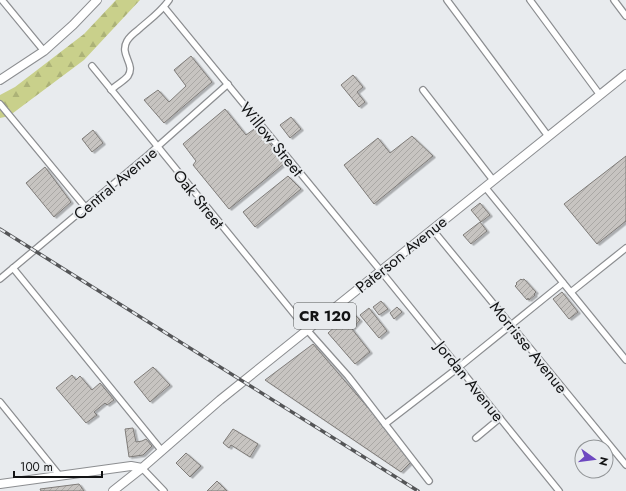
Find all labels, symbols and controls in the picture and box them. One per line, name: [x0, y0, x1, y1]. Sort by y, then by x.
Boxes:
street label: Willow Street: [234, 97, 309, 182]
street label: Central Avenue: [68, 141, 162, 225]
street label: Oak Street: [168, 165, 230, 234]
street label: Paterson Avenue: [351, 210, 452, 298]
street label: Morrisse Avenue: [484, 296, 573, 398]
road number: CR 120: [294, 303, 356, 329]
street label: Jordan Avenue: [429, 334, 509, 427]
north arrow: [574, 439, 614, 479]
scale bar: [14, 453, 102, 479]
text: N: [595, 455, 613, 468]
text: 100 m: [20, 458, 53, 476]

